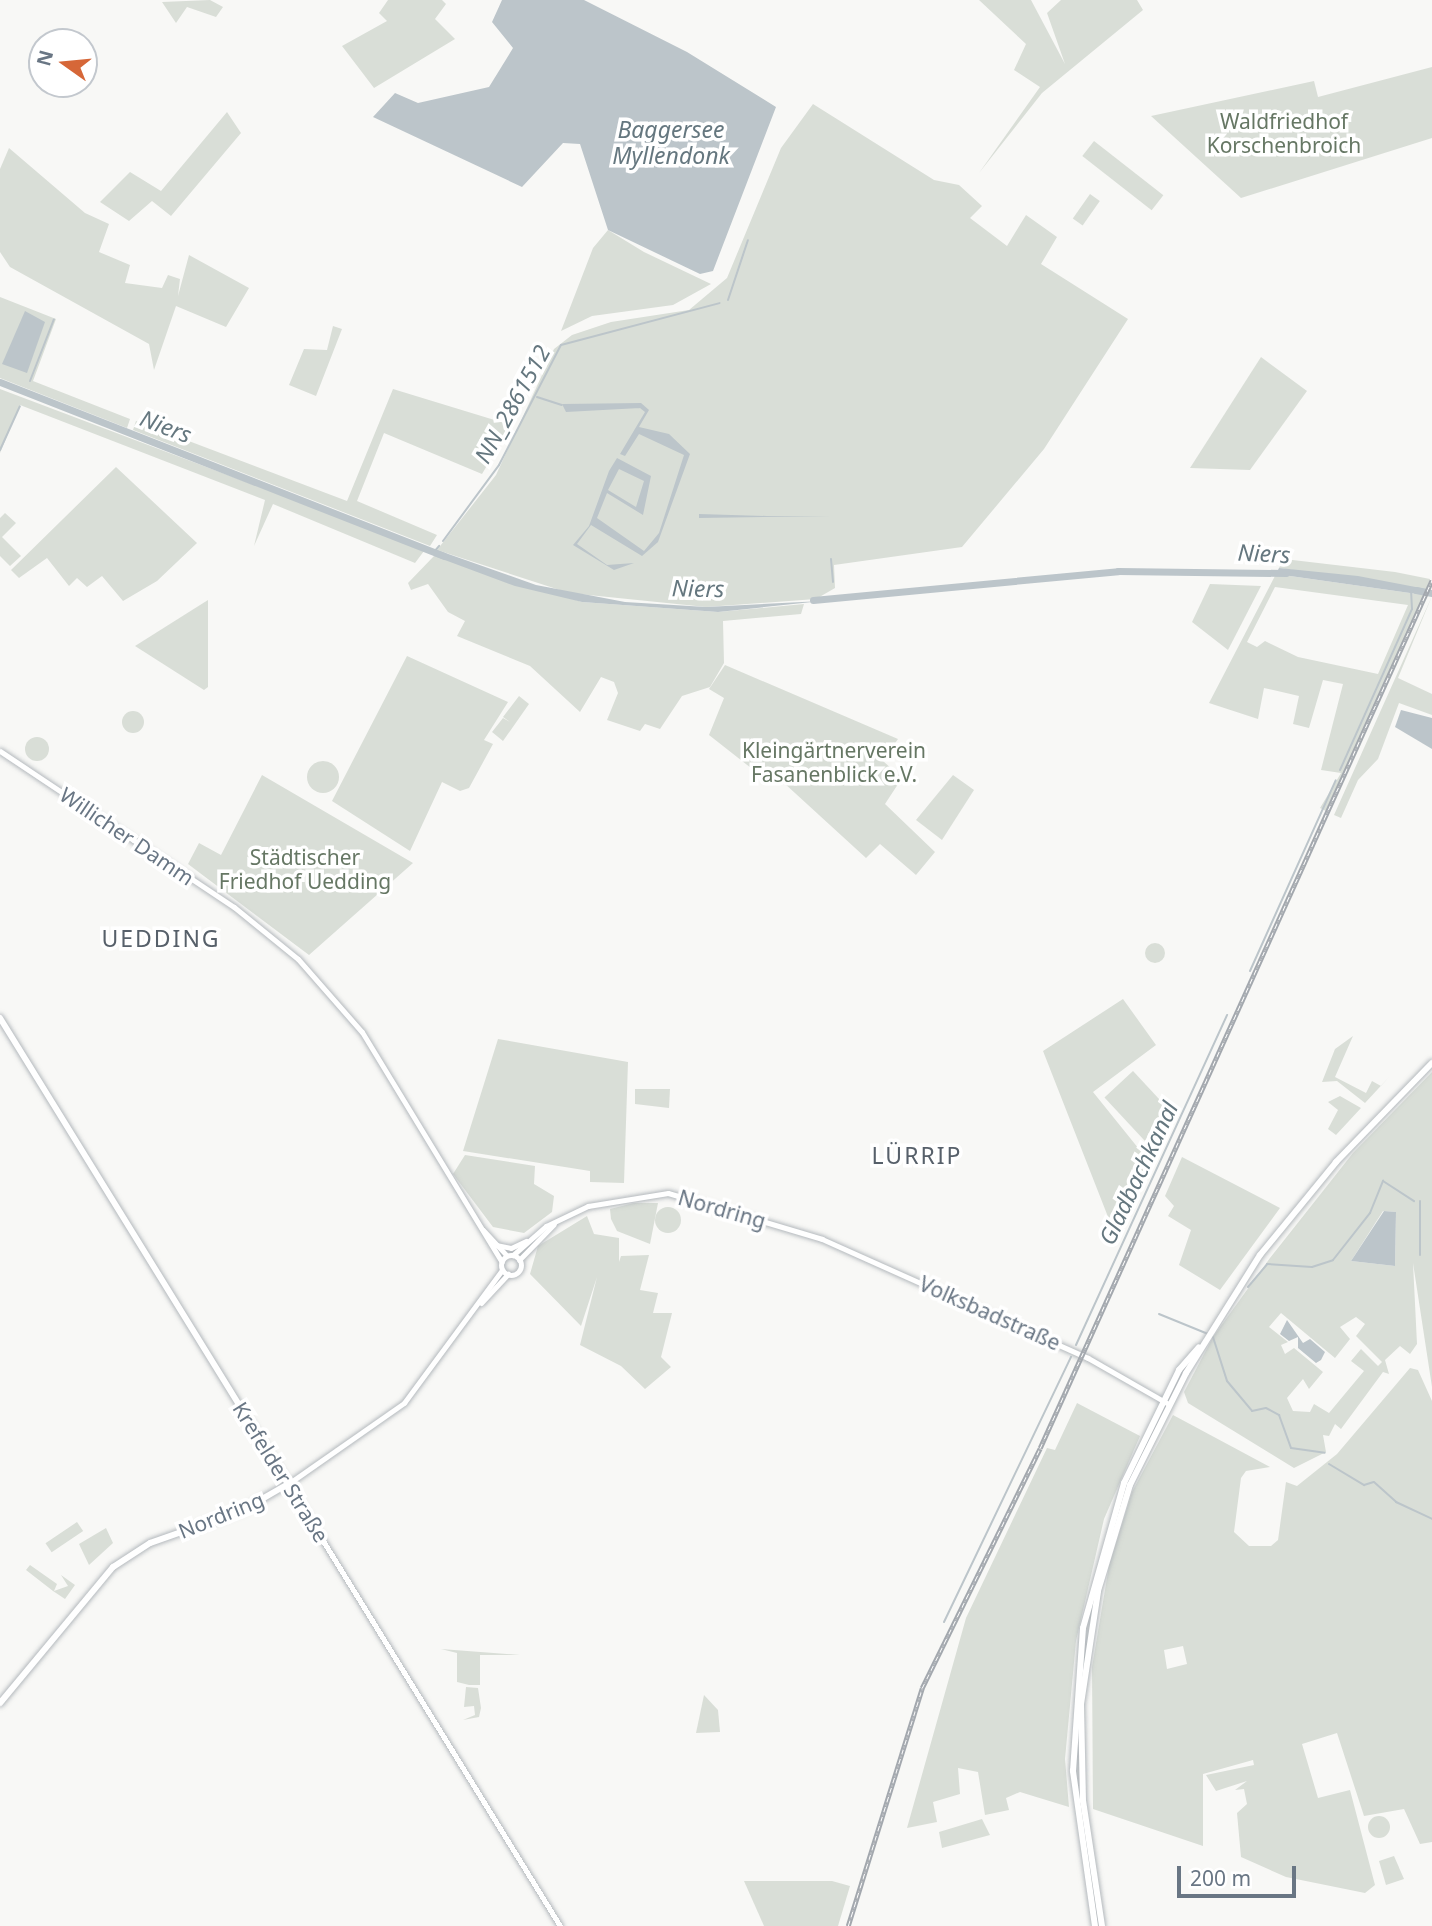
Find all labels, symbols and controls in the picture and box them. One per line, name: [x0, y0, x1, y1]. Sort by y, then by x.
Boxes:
north arrow: [28, 28, 98, 98]
text: N: [30, 47, 59, 69]
park label: Waldfriedhof Korschenbroich: [1207, 108, 1361, 158]
water label: Baggersee Myllendonk: [612, 115, 730, 169]
water label: NN_2861512: [468, 340, 556, 468]
water label: Niers: [136, 404, 196, 448]
water label: Niers: [1237, 538, 1291, 568]
water label: Niers: [671, 574, 725, 602]
park label: Kleingärtnerverein Fasanenblick e.V.: [742, 737, 926, 787]
street label: Willicher Damm: [55, 782, 199, 890]
park label: Städtischer Friedhof Uedding: [219, 844, 391, 894]
district label: UEDDING: [102, 924, 220, 952]
water label: Gladbachkanal: [1093, 1097, 1183, 1249]
district label: LÜRRIP: [872, 1141, 962, 1169]
street label: Nordring: [675, 1185, 769, 1233]
street label: Volksbadstraße: [915, 1271, 1065, 1355]
street label: Krefelder Straße: [228, 1397, 334, 1547]
street label: Nordring: [175, 1486, 267, 1544]
scale bar: [1180, 1853, 1299, 1897]
text: 200 m: [1190, 1864, 1251, 1892]

